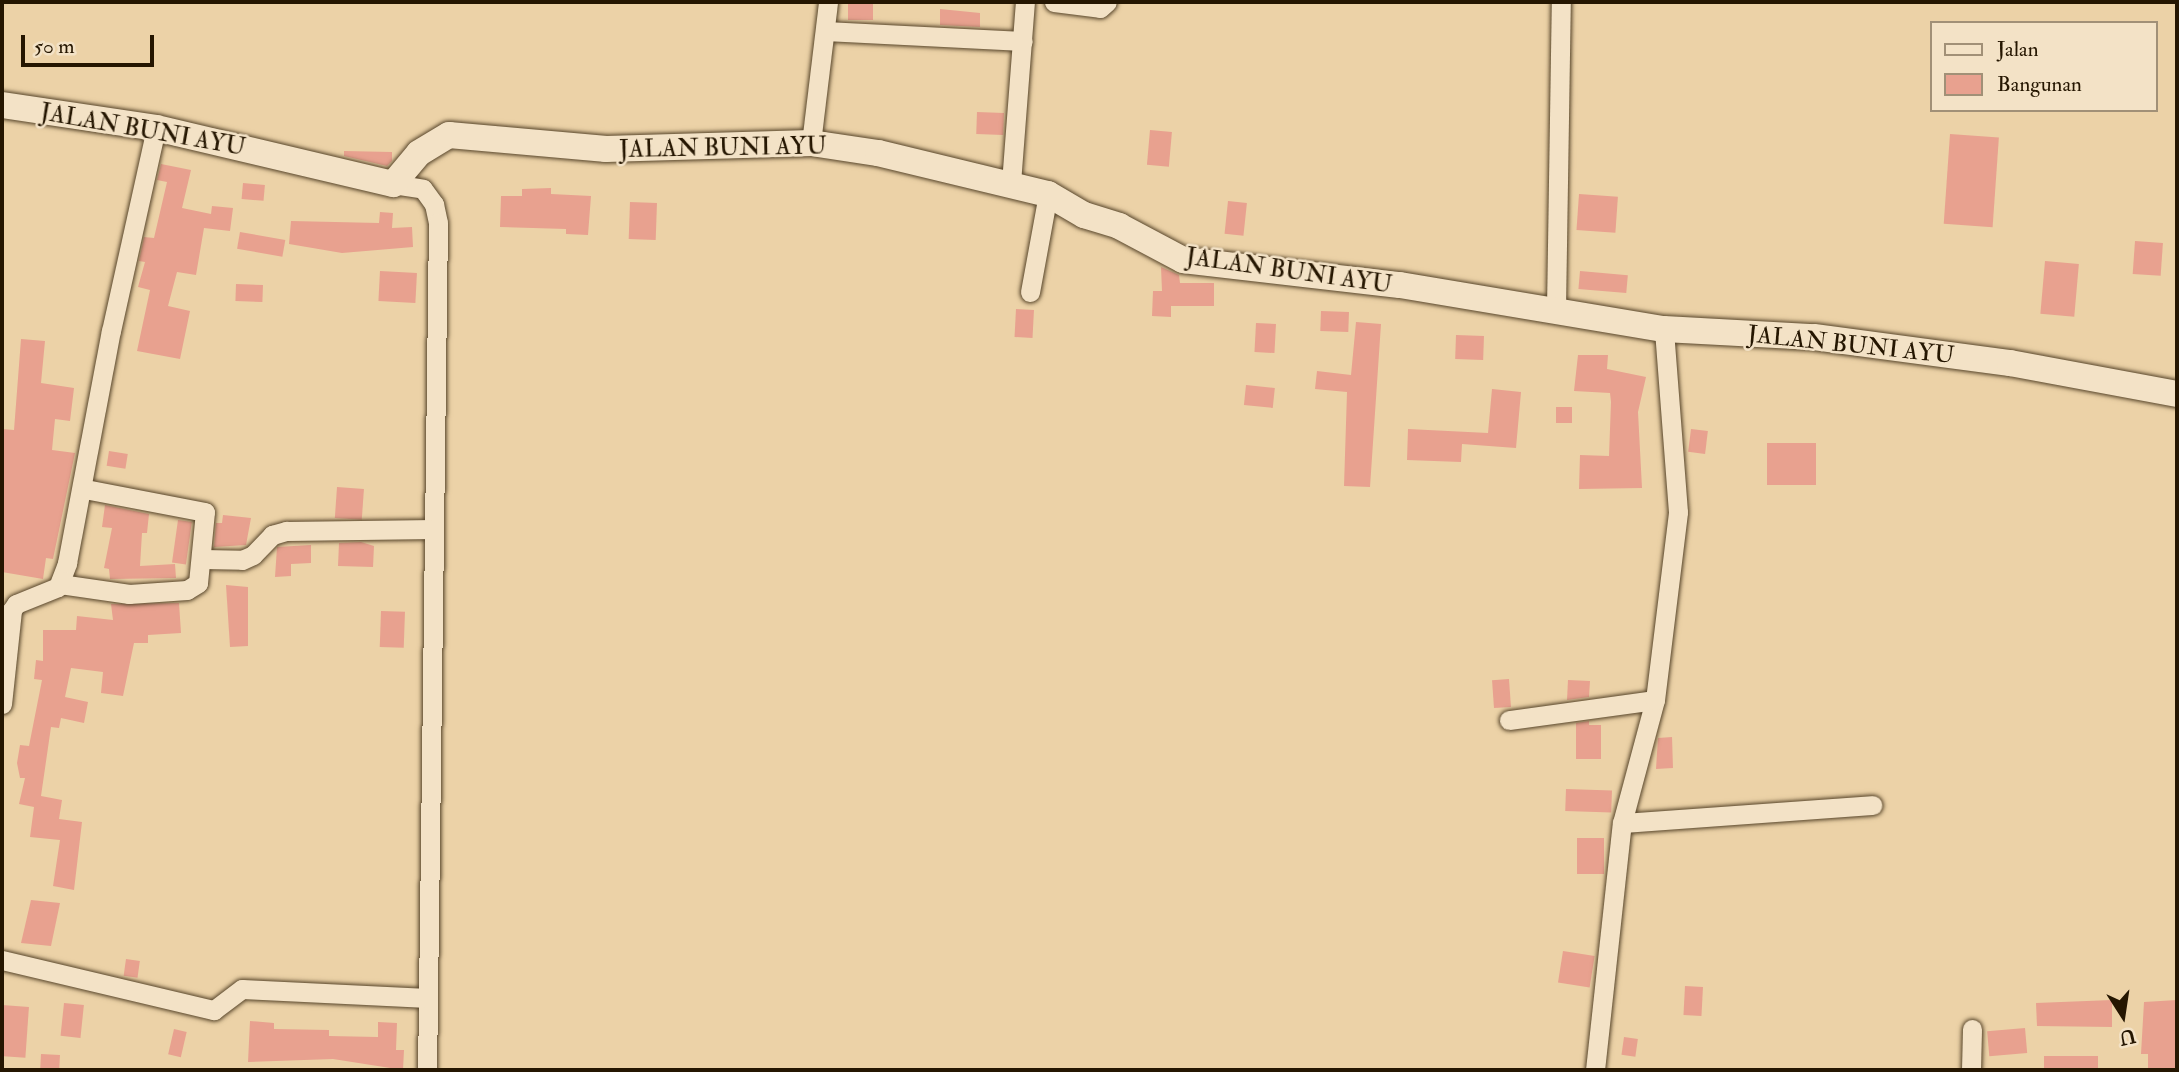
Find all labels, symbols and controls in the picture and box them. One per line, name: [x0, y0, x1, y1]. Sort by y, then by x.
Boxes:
scale bar: [24, 21, 158, 65]
legend: [1930, 21, 2158, 112]
text: 50 m: [34, 33, 75, 60]
text: Jalan: [1997, 36, 2039, 63]
text: Bangunan: [1997, 71, 2082, 98]
street label: JALAN BUNI AYU: [38, 98, 248, 162]
street label: JALAN BUNI AYU: [619, 132, 827, 164]
street label: JALAN BUNI AYU: [1184, 242, 1394, 300]
street label: JALAN BUNI AYU: [1746, 320, 1956, 370]
north arrow: [2088, 981, 2158, 1051]
text: U: [2117, 1023, 2138, 1050]

